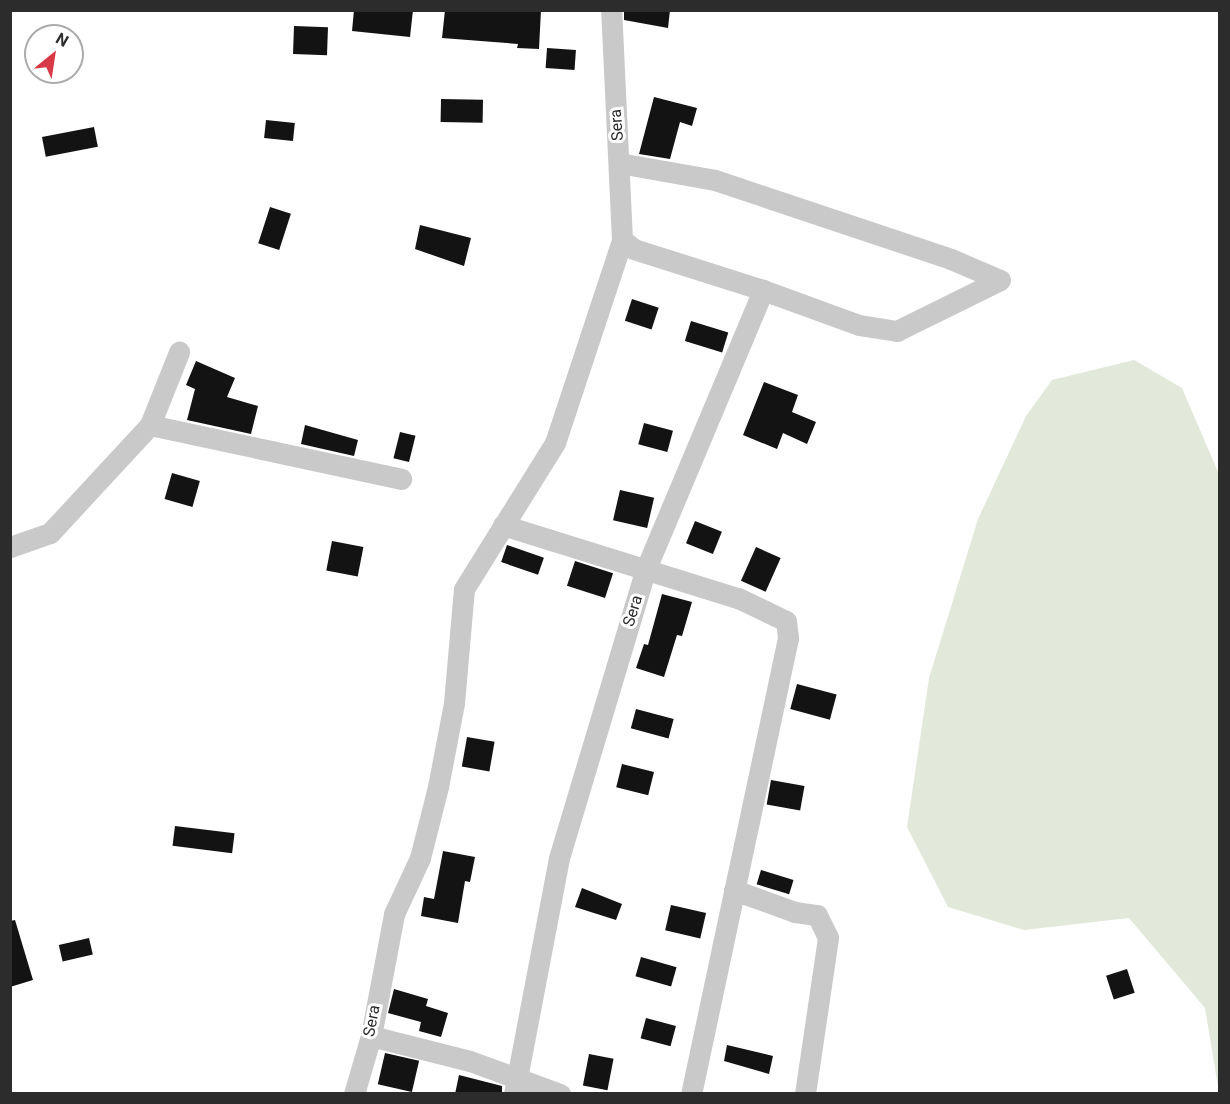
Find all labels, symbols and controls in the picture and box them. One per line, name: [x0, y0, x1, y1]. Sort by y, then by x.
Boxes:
north arrow: [24, 24, 84, 84]
text: N: [53, 29, 72, 51]
street label: Sera: [606, 108, 628, 142]
street label: Sera: [619, 593, 647, 629]
street label: Sera: [360, 1004, 384, 1038]

